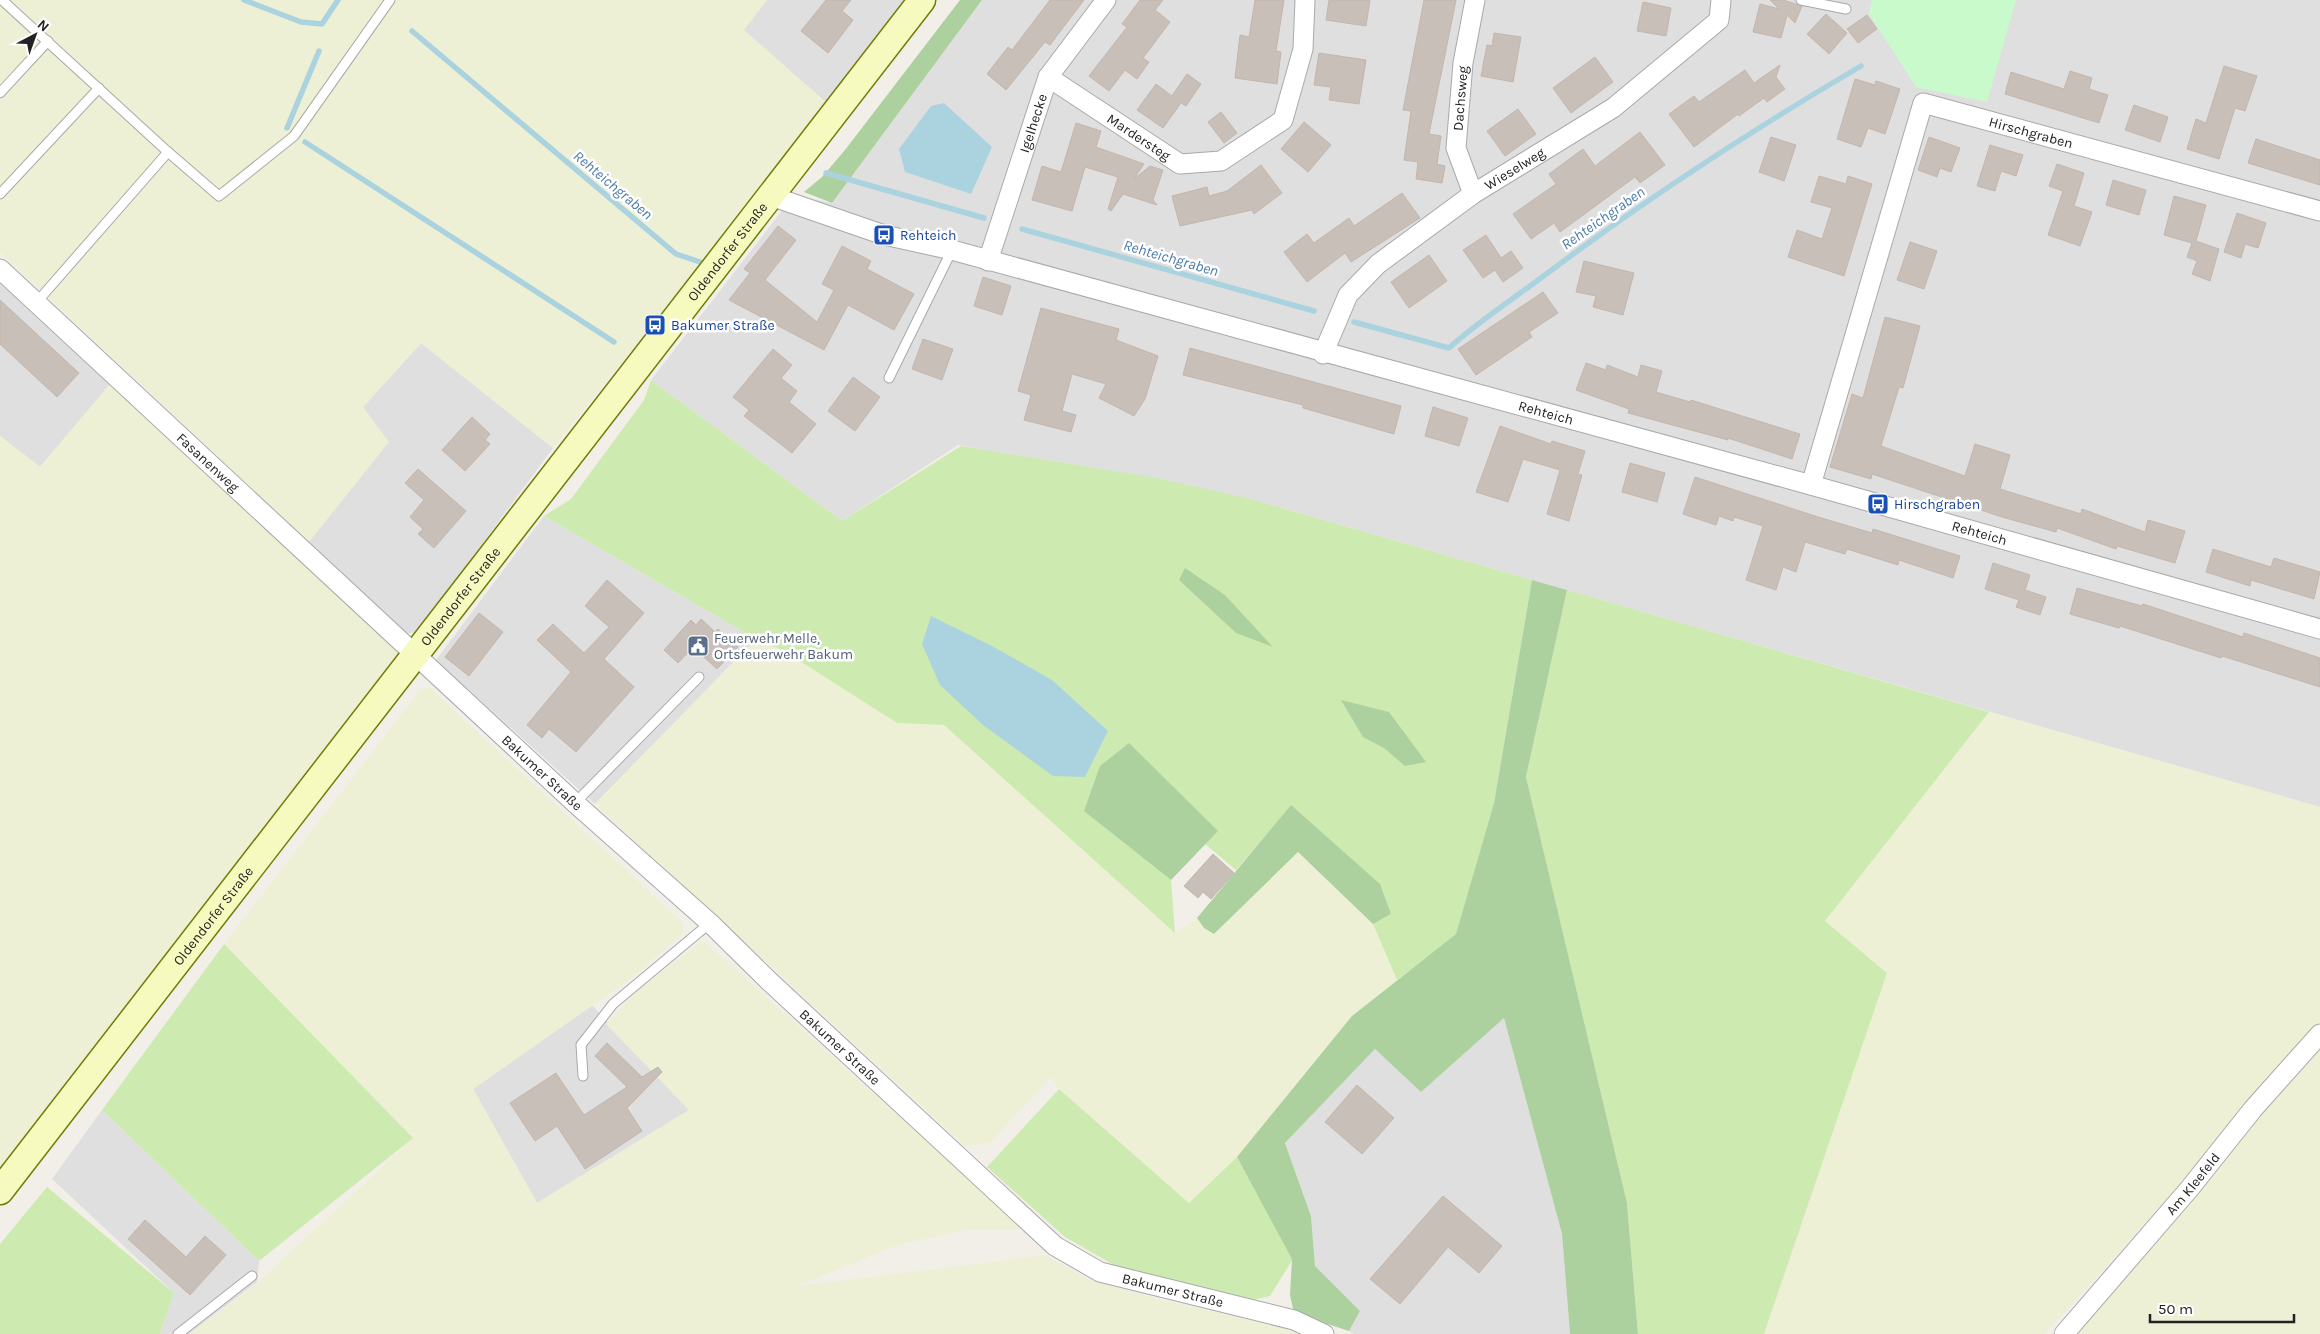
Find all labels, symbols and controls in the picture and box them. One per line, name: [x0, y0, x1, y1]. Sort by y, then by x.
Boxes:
north arrow: [10, 10, 60, 60]
text: N: [34, 16, 53, 35]
street label: Dachsweg: [1449, 65, 1471, 131]
street label: Igelhecke: [1015, 92, 1050, 155]
street label: Mardersteg: [1104, 110, 1174, 164]
street label: Hirschgraben: [1987, 113, 2075, 152]
street label: Wieselweg: [1481, 143, 1548, 193]
water label: Rehteichgraben: [570, 147, 656, 223]
water label: Rehteichgraben: [1558, 183, 1648, 253]
street label: Oldendorfer Straße: [684, 199, 771, 304]
bus stop icon: Rehteich: [872, 223, 896, 247]
place label: Rehteich: [900, 227, 957, 244]
water label: Rehteichgraben: [1121, 236, 1221, 280]
bus stop icon: Bakumer Straße: [643, 313, 667, 337]
place label: Bakumer Straße: [671, 317, 775, 334]
street label: Rehteich: [1516, 397, 1576, 428]
street label: Fasanenweg: [173, 429, 243, 495]
bus stop icon: Hirschgraben: [1866, 492, 1890, 516]
place label: Hirschgraben: [1894, 496, 1980, 513]
street label: Rehteich: [1950, 517, 2009, 549]
street label: Oldendorfer Straße: [417, 543, 504, 649]
place label: Feuerwehr Melle, Ortsfeuerwehr Bakum: [714, 630, 853, 663]
public building icon: Feuerwehr Melle, Ortsfeuerwehr Bakum: [686, 634, 710, 658]
street label: Bakumer Straße: [498, 731, 586, 814]
street label: Oldendorfer Straße: [169, 863, 257, 969]
street label: Bakumer Straße: [796, 1005, 884, 1088]
street label: Am Kleefeld: [2162, 1149, 2223, 1218]
street label: Bakumer Straße: [1120, 1269, 1225, 1311]
scale bar: [2150, 1292, 2294, 1324]
text: 50 m: [2158, 1300, 2193, 1318]

